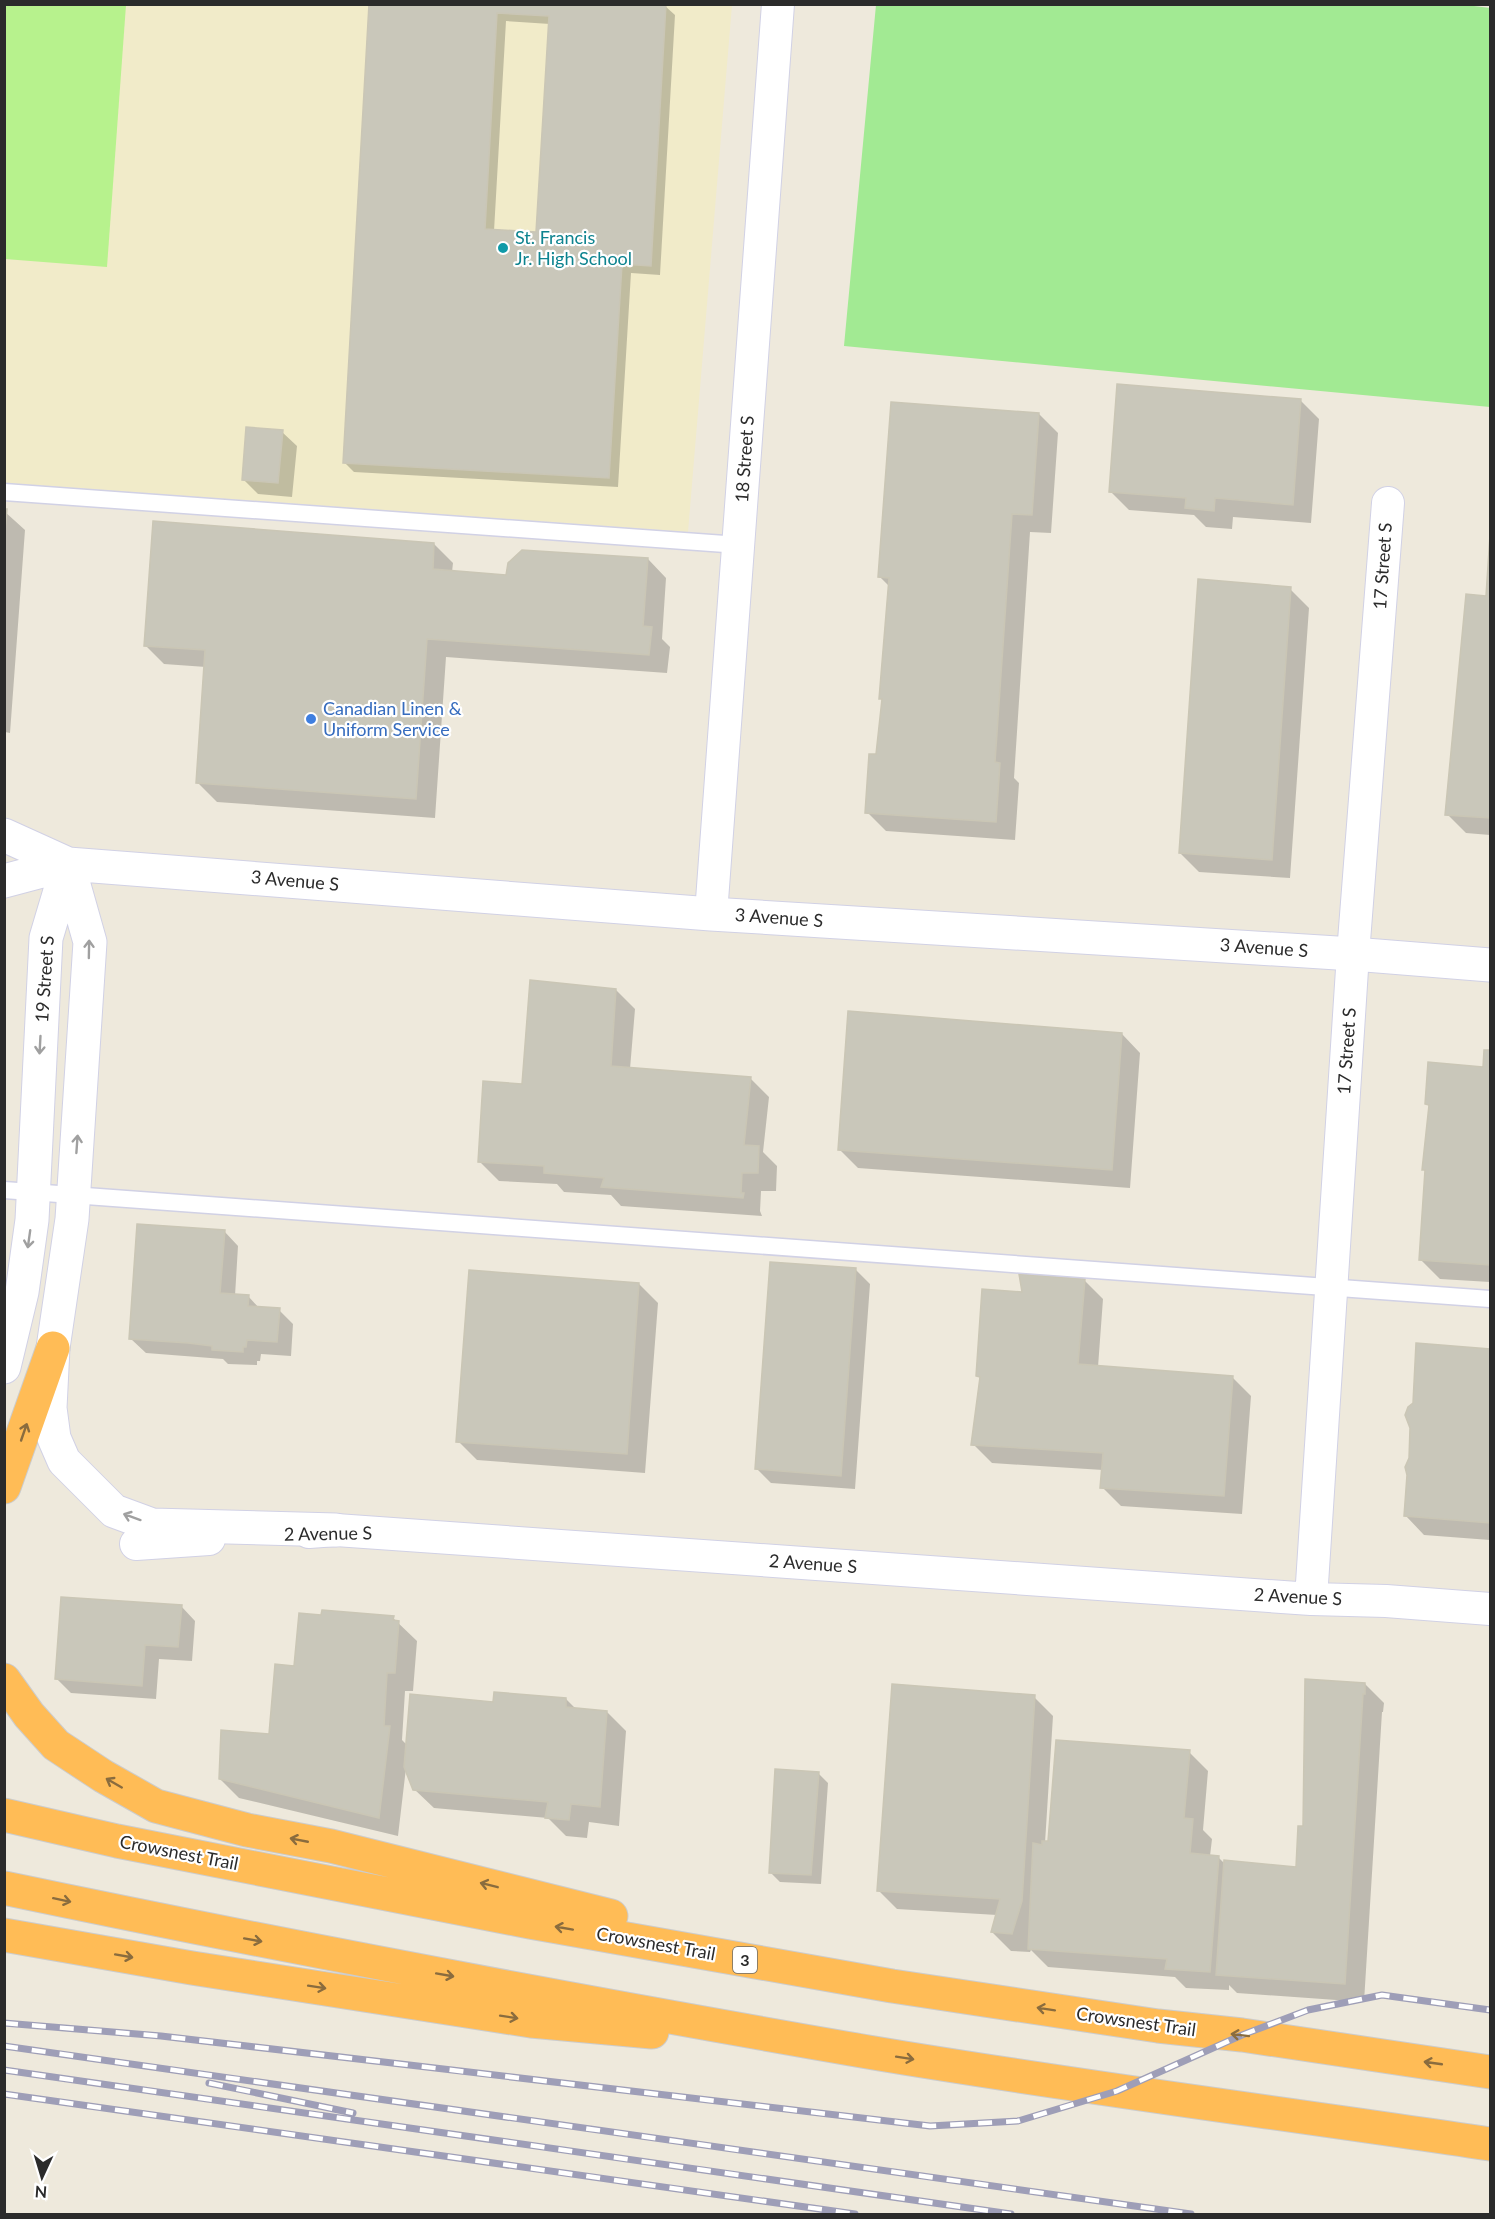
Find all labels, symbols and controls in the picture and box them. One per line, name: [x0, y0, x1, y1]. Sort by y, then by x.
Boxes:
place label: St. Francis Jr. High School: [515, 226, 632, 269]
marker: St. Francis Jr. High School: [496, 241, 510, 255]
street label: 18 Street S: [730, 415, 758, 503]
street label: 17 Street S: [1368, 522, 1396, 610]
place label: Canadian Linen & Uniform Service: [323, 697, 462, 740]
marker: Canadian Linen & Uniform Service: [304, 712, 318, 726]
street label: 3 Avenue S: [250, 865, 340, 895]
street label: 3 Avenue S: [734, 903, 824, 931]
street label: 3 Avenue S: [1219, 933, 1309, 961]
street label: 19 Street S: [30, 935, 58, 1023]
one-way arrow: [83, 940, 95, 960]
street label: 17 Street S: [1332, 1007, 1360, 1095]
one-way arrow: [35, 1034, 46, 1054]
one-way arrow: [72, 1134, 83, 1154]
one-way arrow: [23, 1229, 34, 1249]
one-way arrow: [20, 1424, 31, 1442]
one-way arrow: [123, 1511, 142, 1522]
street label: 2 Avenue S: [284, 1521, 372, 1545]
street label: 2 Avenue S: [768, 1549, 858, 1577]
street label: 2 Avenue S: [1253, 1583, 1343, 1609]
one-way arrow: [106, 1777, 124, 1788]
street label: Crowsnest Trail: [118, 1830, 240, 1874]
one-way arrow: [290, 1834, 310, 1845]
one-way arrow: [480, 1879, 499, 1890]
one-way arrow: [51, 1895, 71, 1906]
one-way arrow: [555, 1922, 575, 1933]
street label: Crowsnest Trail: [595, 1922, 717, 1964]
one-way arrow: [242, 1935, 262, 1946]
road number: 3: [733, 1947, 757, 1973]
one-way arrow: [114, 1951, 134, 1962]
one-way arrow: [434, 1970, 454, 1981]
one-way arrow: [306, 1982, 326, 1993]
street label: Crowsnest Trail: [1075, 2002, 1197, 2040]
one-way arrow: [1037, 2003, 1057, 2014]
one-way arrow: [499, 2012, 519, 2023]
one-way arrow: [1230, 2030, 1250, 2041]
one-way arrow: [895, 2052, 914, 2063]
one-way arrow: [1423, 2058, 1443, 2069]
north arrow: [12, 2147, 72, 2207]
text: N: [34, 2183, 48, 2202]

